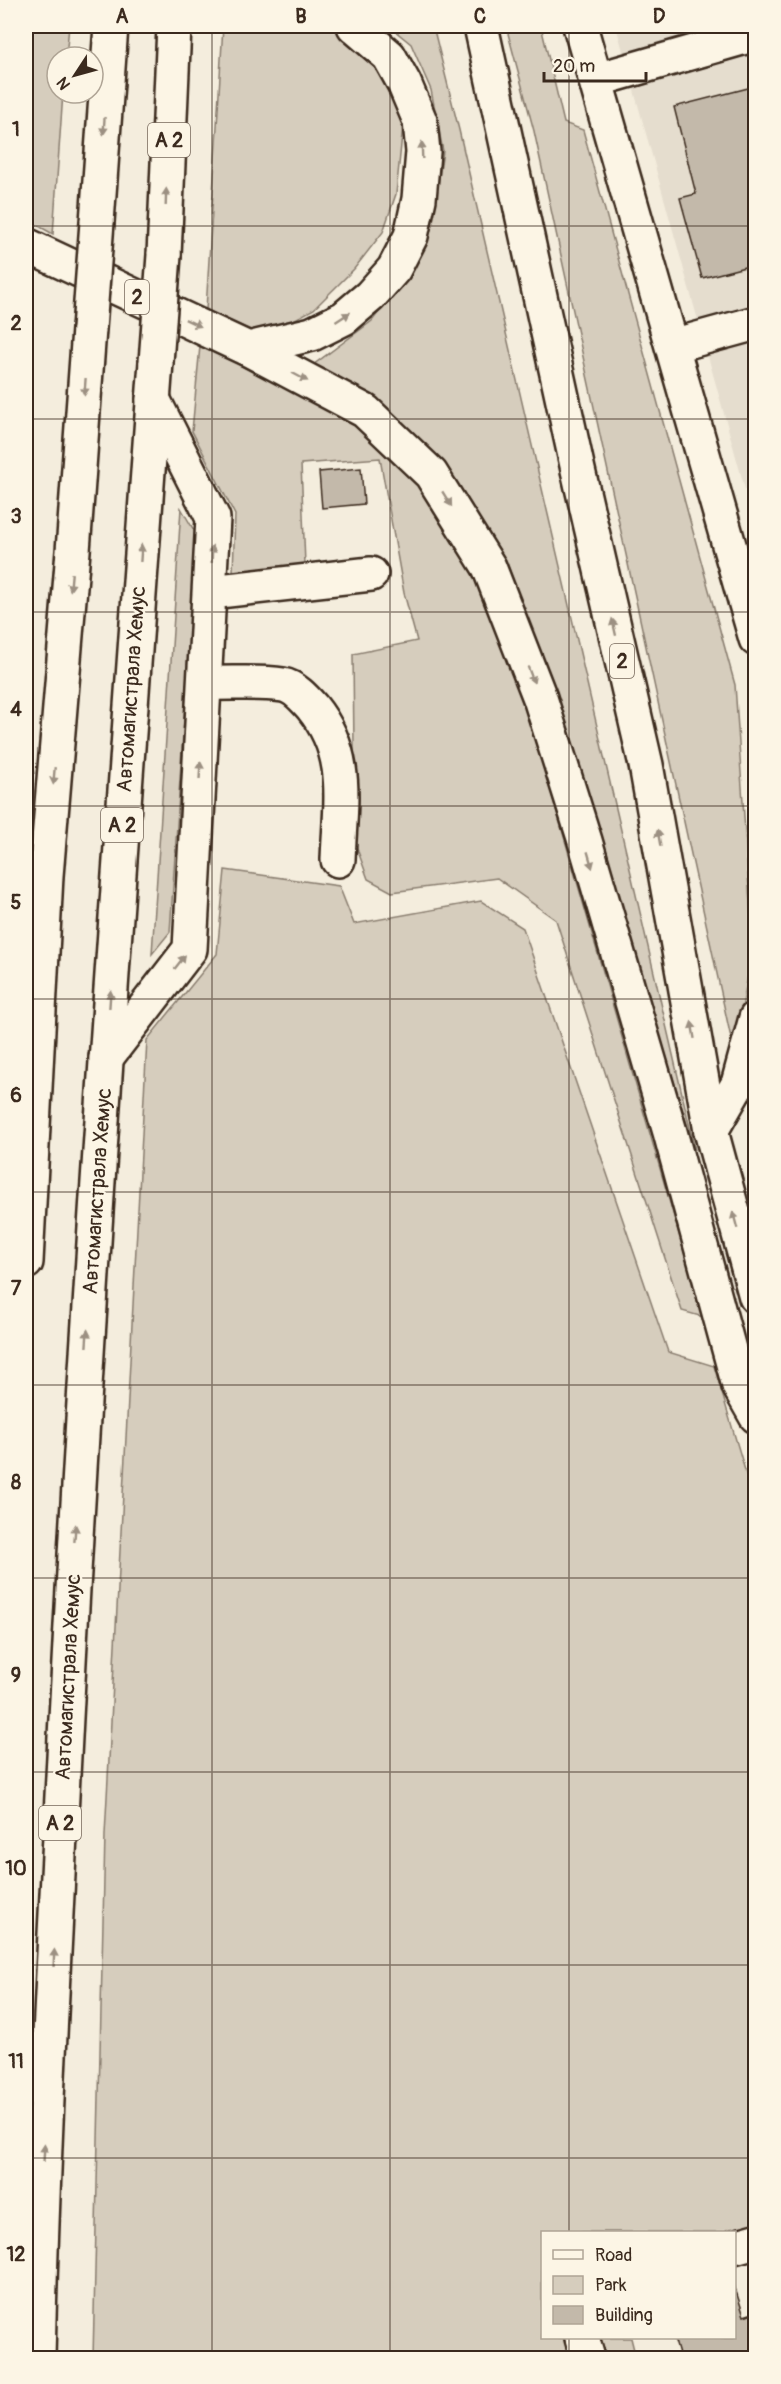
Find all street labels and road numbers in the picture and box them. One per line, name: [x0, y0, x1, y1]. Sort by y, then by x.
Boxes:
road number: A 2: [148, 123, 190, 157]
road number: 2: [125, 280, 149, 314]
street label: Автомагистрала Хемус: [111, 585, 152, 793]
road number: 2: [610, 644, 634, 678]
road number: A 2: [101, 808, 143, 842]
street label: Автомагистрала Хемус: [77, 1087, 118, 1295]
street label: Автомагистрала Хемус: [50, 1573, 87, 1781]
road number: A 2: [39, 1806, 81, 1840]

